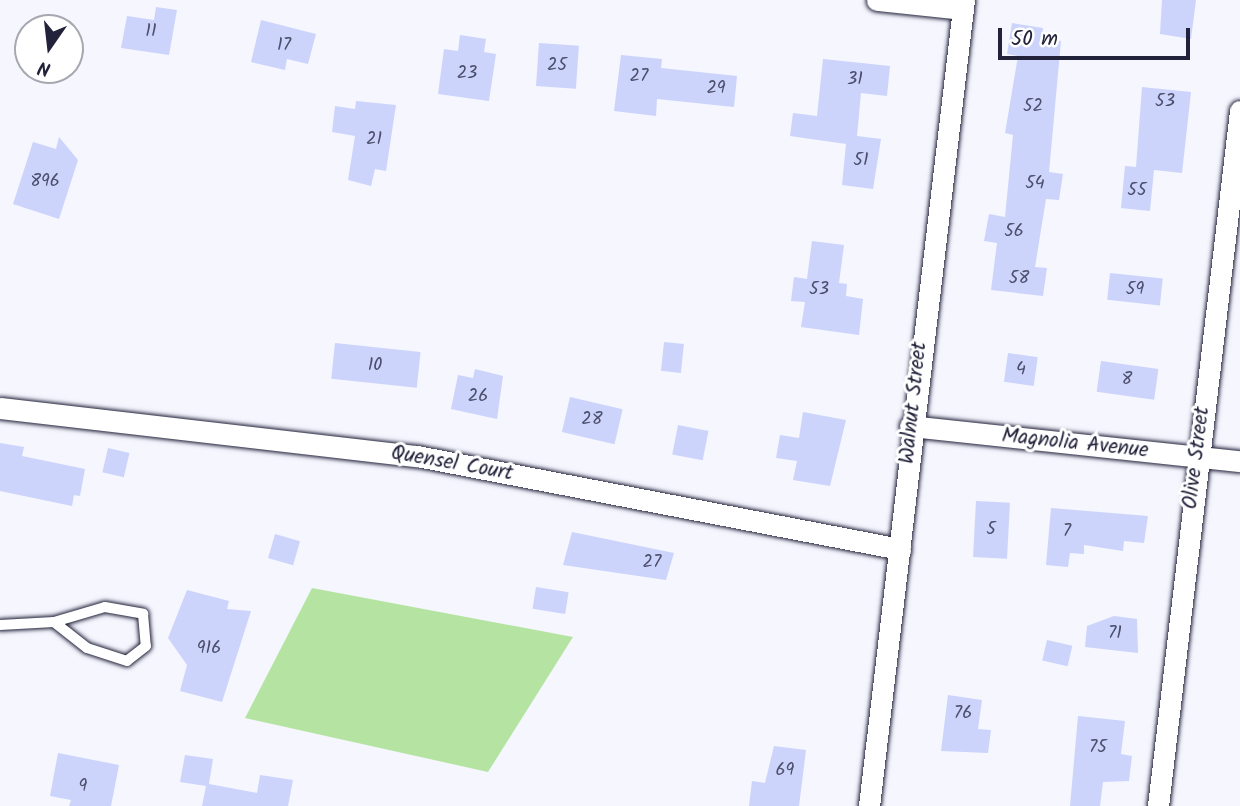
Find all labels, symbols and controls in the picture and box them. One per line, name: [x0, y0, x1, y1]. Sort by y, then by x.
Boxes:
north arrow: [14, 14, 84, 84]
scale bar: [1002, 14, 1194, 58]
house number: 11: [145, 21, 157, 43]
text: 50 m: [1011, 23, 1058, 56]
house number: 17: [277, 35, 291, 57]
text: N: [35, 51, 54, 83]
house number: 25: [547, 55, 567, 77]
house number: 23: [457, 63, 477, 85]
house number: 27: [630, 66, 648, 88]
house number: 31: [847, 69, 863, 91]
house number: 29: [706, 78, 726, 100]
house number: 53: [1155, 91, 1175, 113]
house number: 52: [1023, 96, 1043, 118]
house number: 21: [366, 129, 382, 151]
house number: 51: [853, 150, 869, 172]
house number: 896: [30, 171, 60, 193]
house number: 54: [1025, 173, 1045, 195]
house number: 55: [1127, 180, 1147, 202]
house number: 56: [1004, 221, 1024, 243]
house number: 58: [1009, 268, 1029, 290]
house number: 53: [809, 279, 829, 301]
house number: 59: [1126, 279, 1144, 301]
street label: Walnut Street: [895, 341, 933, 465]
house number: 10: [368, 355, 382, 377]
house number: 4: [1016, 359, 1026, 381]
house number: 8: [1122, 369, 1132, 391]
house number: 26: [468, 386, 488, 408]
street label: Olive Street: [1178, 405, 1216, 511]
house number: 28: [581, 409, 603, 431]
street label: Magnolia Avenue: [1000, 424, 1150, 464]
street label: Quensel Court: [389, 441, 515, 487]
house number: 5: [986, 519, 996, 541]
house number: 7: [1063, 521, 1071, 543]
house number: 27: [643, 552, 661, 574]
house number: 71: [1108, 623, 1122, 645]
house number: 916: [197, 638, 221, 660]
house number: 76: [954, 703, 972, 725]
house number: 75: [1089, 737, 1107, 759]
house number: 69: [776, 760, 794, 782]
house number: 9: [79, 776, 87, 798]

